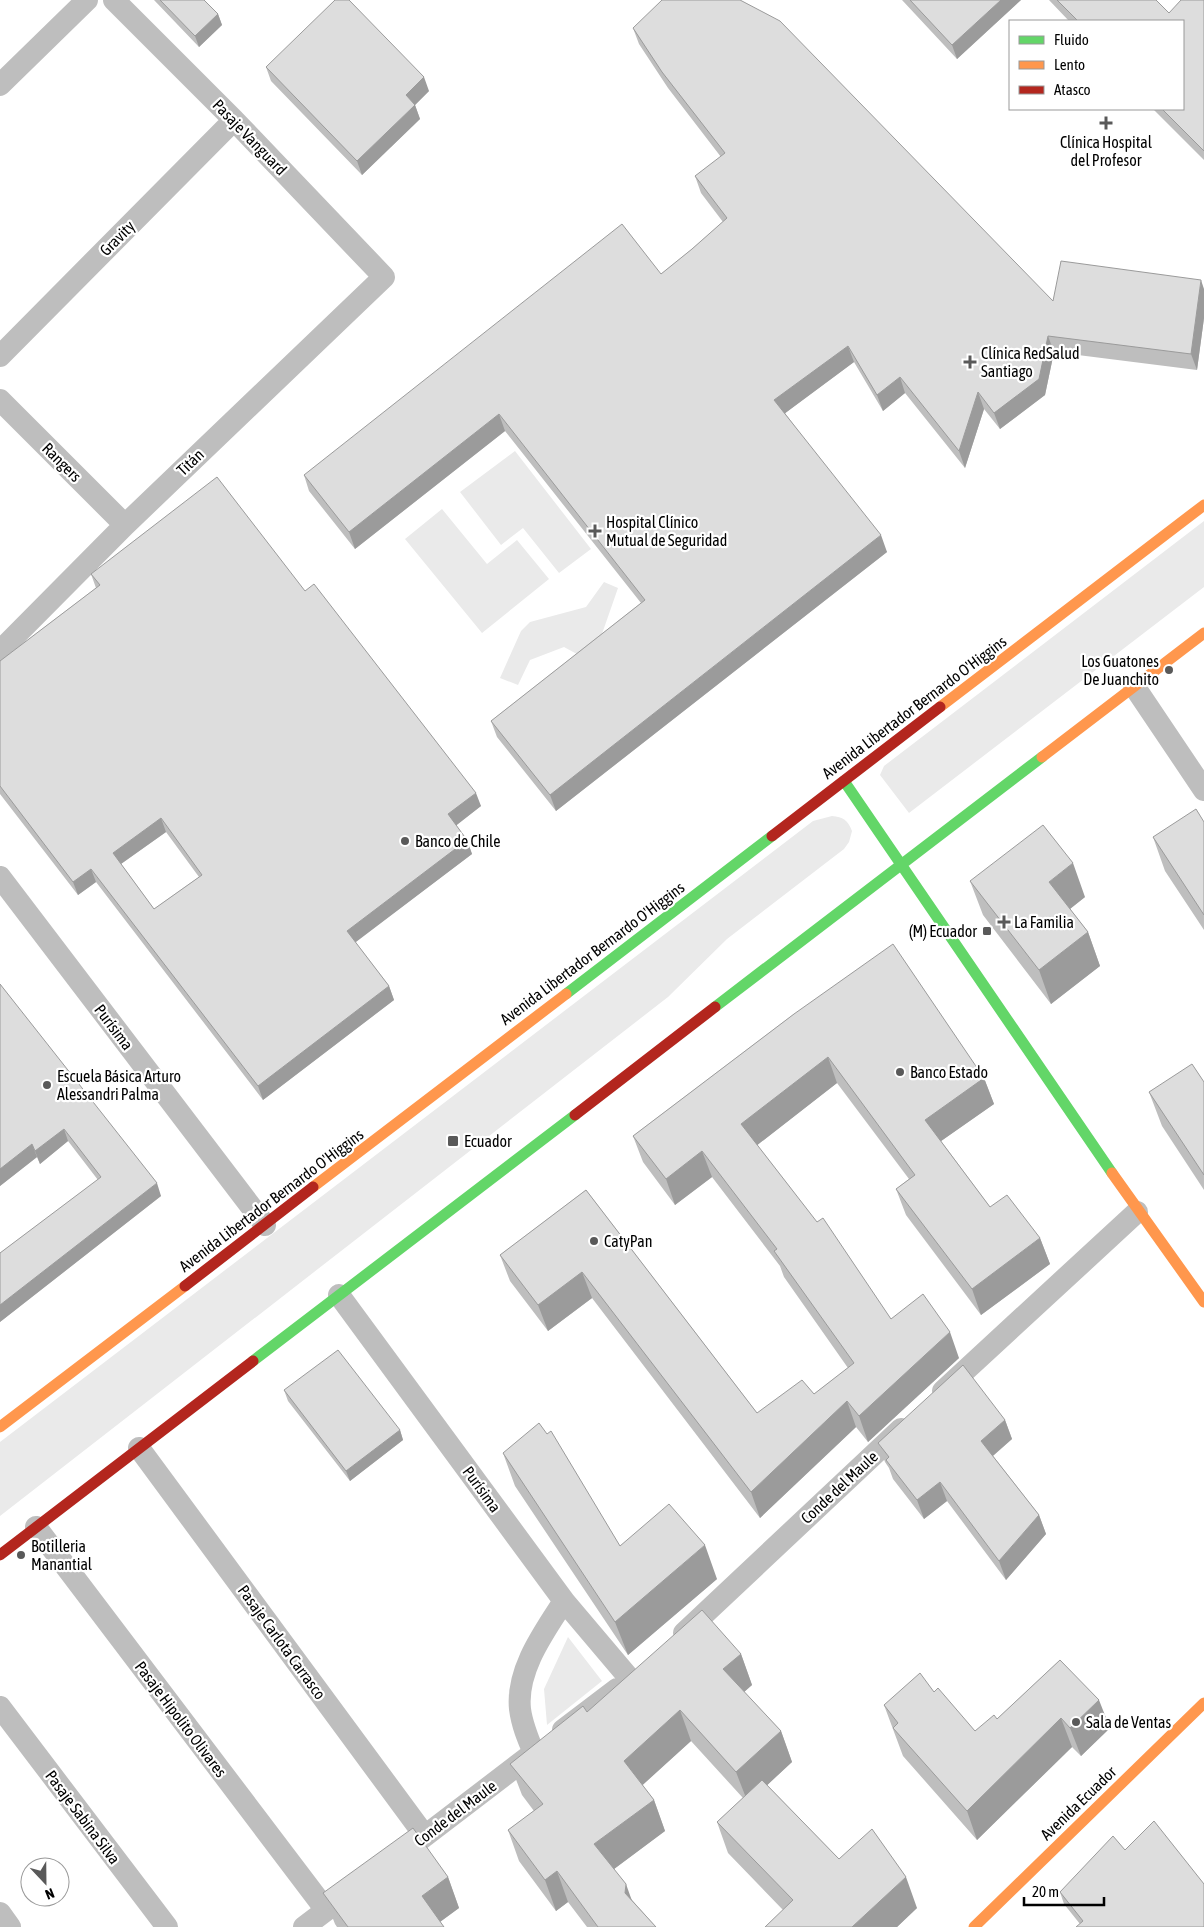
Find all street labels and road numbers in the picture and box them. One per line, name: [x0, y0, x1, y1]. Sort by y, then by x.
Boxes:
street label: Pasaje Vanguard: [209, 95, 291, 179]
street label: Gravity: [96, 217, 139, 260]
street label: Rangers: [38, 439, 85, 486]
street label: Titán: [173, 445, 207, 479]
street label: Avenida Libertador Bernardo O'Higgins: [818, 632, 1010, 783]
street label: Avenida Libertador Bernardo O'Higgins: [496, 878, 688, 1029]
street label: Purísima: [91, 1001, 137, 1053]
street label: Avenida Libertador Bernardo O'Higgins: [175, 1125, 367, 1276]
street label: Conde del Maule: [797, 1447, 881, 1527]
street label: Purísima: [459, 1463, 505, 1515]
street label: Pasaje Carlota Carrasco: [234, 1581, 329, 1703]
street label: Pasaje Hipolito Olivares: [131, 1658, 231, 1781]
street label: Avenida Ecuador: [1037, 1762, 1120, 1843]
street label: Pasaje Sabina Silva: [41, 1767, 124, 1868]
street label: Conde del Maule: [410, 1776, 500, 1850]

